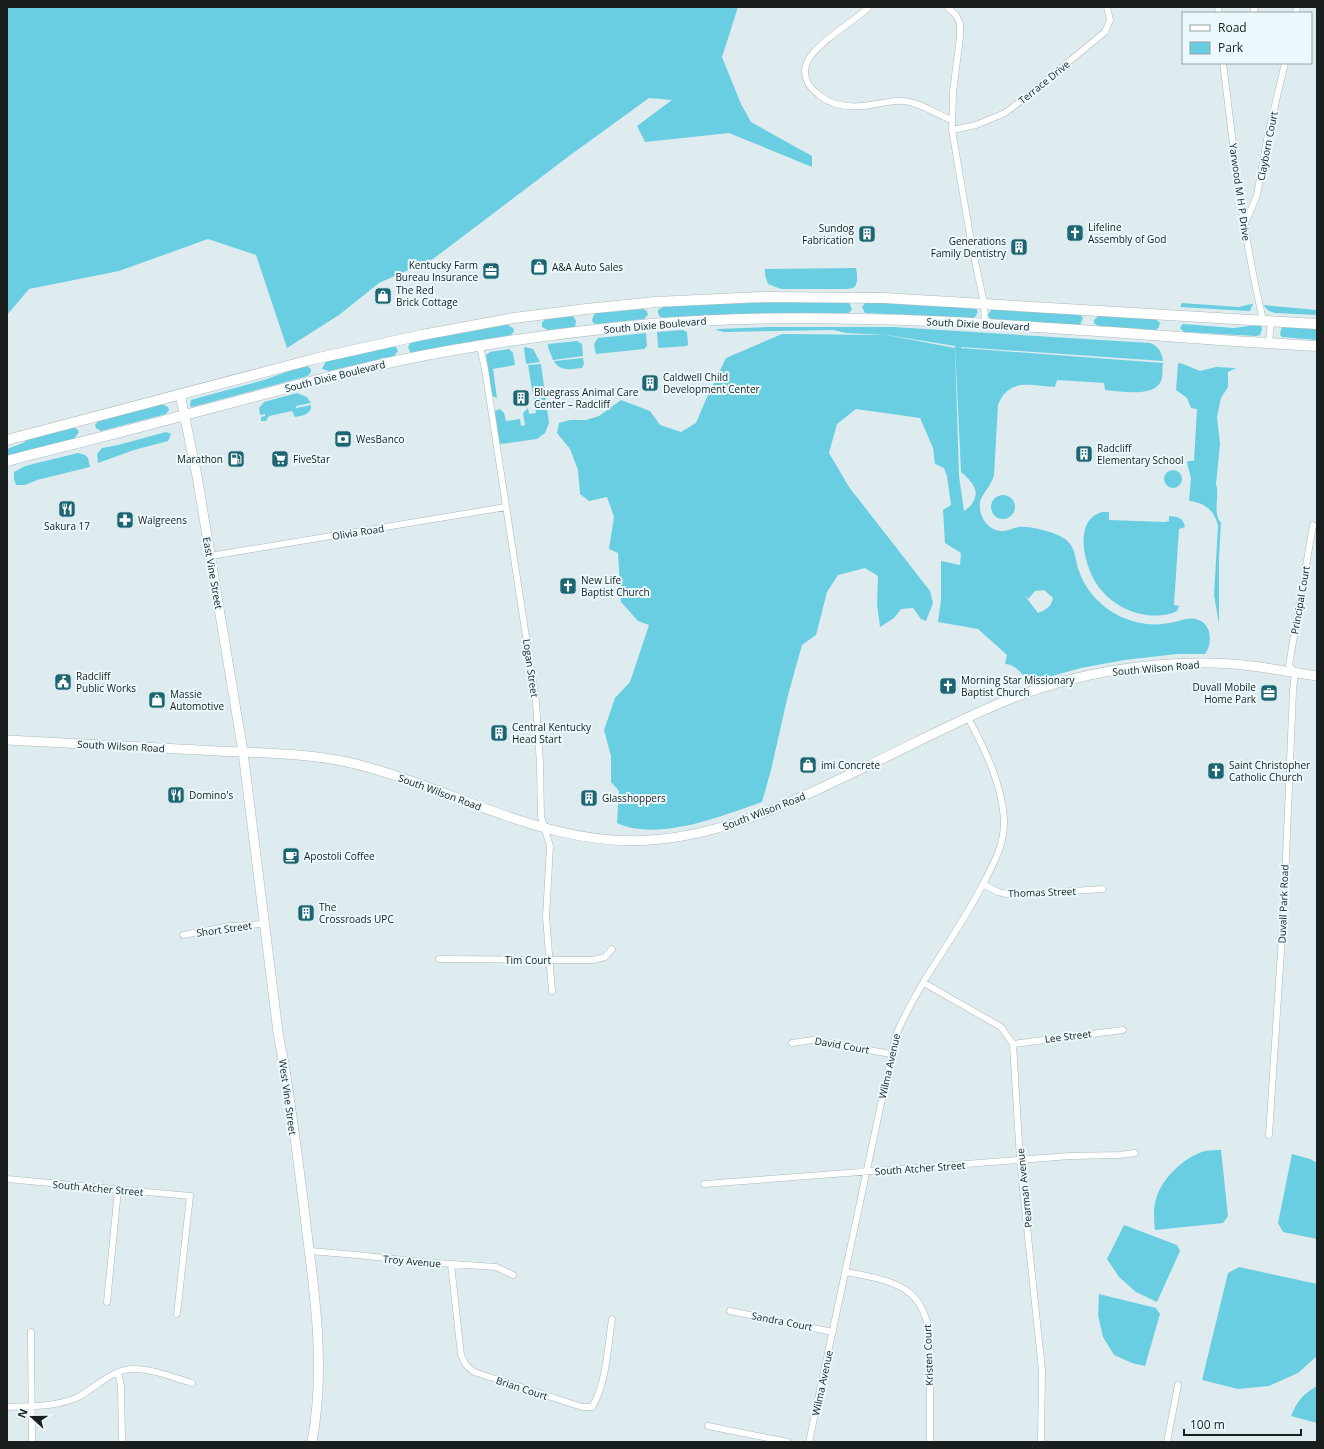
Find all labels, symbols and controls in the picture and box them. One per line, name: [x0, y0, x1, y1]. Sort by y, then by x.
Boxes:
legend: [1182, 12, 1312, 64]
text: Road: [1218, 19, 1247, 36]
text: Park: [1218, 39, 1244, 56]
street label: Terrace Drive: [1015, 57, 1073, 107]
street label: Clayborn Court: [1253, 110, 1281, 182]
street label: Yarwood M H P Drive: [1226, 142, 1254, 242]
place label: Lifeline Assembly of God: [1088, 220, 1166, 246]
place label: Sundog Fabrication: [802, 221, 855, 247]
church icon: Lifeline Assembly of God: [1065, 223, 1085, 243]
building icon: Sundog Fabrication: [857, 224, 877, 244]
place label: Generations Family Dentistry: [931, 234, 1007, 260]
building icon: Generations Family Dentistry: [1009, 237, 1029, 257]
shop icon: A&A Auto Sales: [529, 257, 549, 277]
place label: Kentucky Farm Bureau Insurance: [395, 258, 478, 284]
place label: A&A Auto Sales: [552, 260, 623, 274]
office icon: Kentucky Farm Bureau Insurance: [481, 261, 501, 281]
place label: The Red Brick Cottage: [396, 283, 458, 309]
shop icon: The Red Brick Cottage: [373, 286, 393, 306]
street label: South Dixie Boulevard: [603, 314, 707, 336]
street label: South Dixie Boulevard: [926, 314, 1030, 334]
street label: South Dixie Boulevard: [283, 357, 387, 395]
place label: Caldwell Child Development Center: [663, 370, 760, 396]
building icon: Caldwell Child Development Center: [640, 373, 660, 393]
place label: Bluegrass Animal Care Center – Radcliff: [534, 385, 639, 411]
building icon: Bluegrass Animal Care Center – Radcliff: [511, 388, 531, 408]
bank icon: WesBanco: [333, 429, 353, 449]
place label: WesBanco: [356, 432, 405, 446]
place label: Radcliff Elementary School: [1097, 441, 1183, 467]
building icon: Radcliff Elementary School: [1074, 444, 1094, 464]
fuel station icon: Marathon: [226, 449, 246, 469]
supermarket icon: FiveStar: [270, 449, 290, 469]
place label: Marathon: [177, 452, 223, 466]
place label: FiveStar: [293, 452, 330, 466]
restaurant icon: Sakura 17: [57, 499, 77, 519]
pharmacy icon: Walgreens: [115, 510, 135, 530]
place label: Walgreens: [138, 513, 187, 527]
place label: Sakura 17: [44, 519, 90, 533]
street label: Olivia Road: [331, 521, 385, 543]
street label: East Vine Street: [200, 536, 226, 610]
street label: Principal Court: [1287, 564, 1313, 635]
place label: New Life Baptist Church: [581, 573, 650, 599]
church icon: New Life Baptist Church: [558, 576, 578, 596]
street label: Logan Street: [520, 638, 542, 699]
street label: South Wilson Road: [1112, 657, 1200, 679]
place label: Radcliff Public Works: [76, 669, 136, 695]
public building icon: Radcliff Public Works: [53, 672, 73, 692]
place label: Morning Star Missionary Baptist Church: [961, 673, 1076, 699]
church icon: Morning Star Missionary Baptist Church: [938, 676, 958, 696]
place label: Duvall Mobile Home Park: [1193, 680, 1257, 706]
office icon: Duvall Mobile Home Park: [1259, 683, 1279, 703]
place label: Massie Automotive: [170, 687, 224, 713]
shop icon: Massie Automotive: [147, 690, 167, 710]
place label: Central Kentucky Head Start: [512, 720, 592, 746]
building icon: Central Kentucky Head Start: [489, 723, 509, 743]
street label: South Wilson Road: [77, 737, 165, 755]
shop icon: imi Concrete: [798, 755, 818, 775]
place label: imi Concrete: [821, 758, 880, 772]
place label: Saint Christopher Catholic Church: [1229, 758, 1310, 784]
church icon: Saint Christopher Catholic Church: [1206, 761, 1226, 781]
street label: South Wilson Road: [396, 770, 484, 814]
restaurant icon: Domino's: [166, 785, 186, 805]
place label: Domino's: [189, 788, 233, 802]
building icon: Glasshoppers: [579, 788, 599, 808]
street label: South Wilson Road: [721, 789, 807, 833]
place label: Glasshoppers: [602, 791, 666, 805]
cafe icon: Apostoli Coffee: [281, 846, 301, 866]
place label: Apostoli Coffee: [304, 849, 375, 863]
street label: Duvall Park Road: [1275, 864, 1291, 944]
street label: Thomas Street: [1008, 884, 1077, 900]
place label: The Crossroads UPC: [319, 900, 394, 926]
building icon: The Crossroads UPC: [296, 903, 316, 923]
street label: Short Street: [195, 918, 253, 940]
street label: Tim Court: [505, 953, 551, 967]
street label: Lee Street: [1044, 1026, 1093, 1046]
street label: Wilma Avenue: [875, 1032, 903, 1100]
street label: David Court: [814, 1033, 871, 1057]
street label: West Vine Street: [276, 1058, 300, 1136]
street label: Pearman Avenue: [1013, 1147, 1035, 1228]
street label: South Atcher Street: [874, 1158, 966, 1178]
street label: South Atcher Street: [52, 1177, 144, 1199]
street label: Troy Avenue: [382, 1251, 442, 1271]
street label: Sandra Court: [750, 1308, 814, 1334]
street label: Kristen Court: [920, 1324, 936, 1386]
street label: Wilma Avenue: [808, 1349, 836, 1417]
street label: Brian Court: [494, 1373, 550, 1403]
north arrow: [12, 1397, 52, 1437]
text: N: [14, 1406, 31, 1420]
scale bar: [1184, 1411, 1301, 1437]
text: 100 m: [1190, 1416, 1225, 1433]

